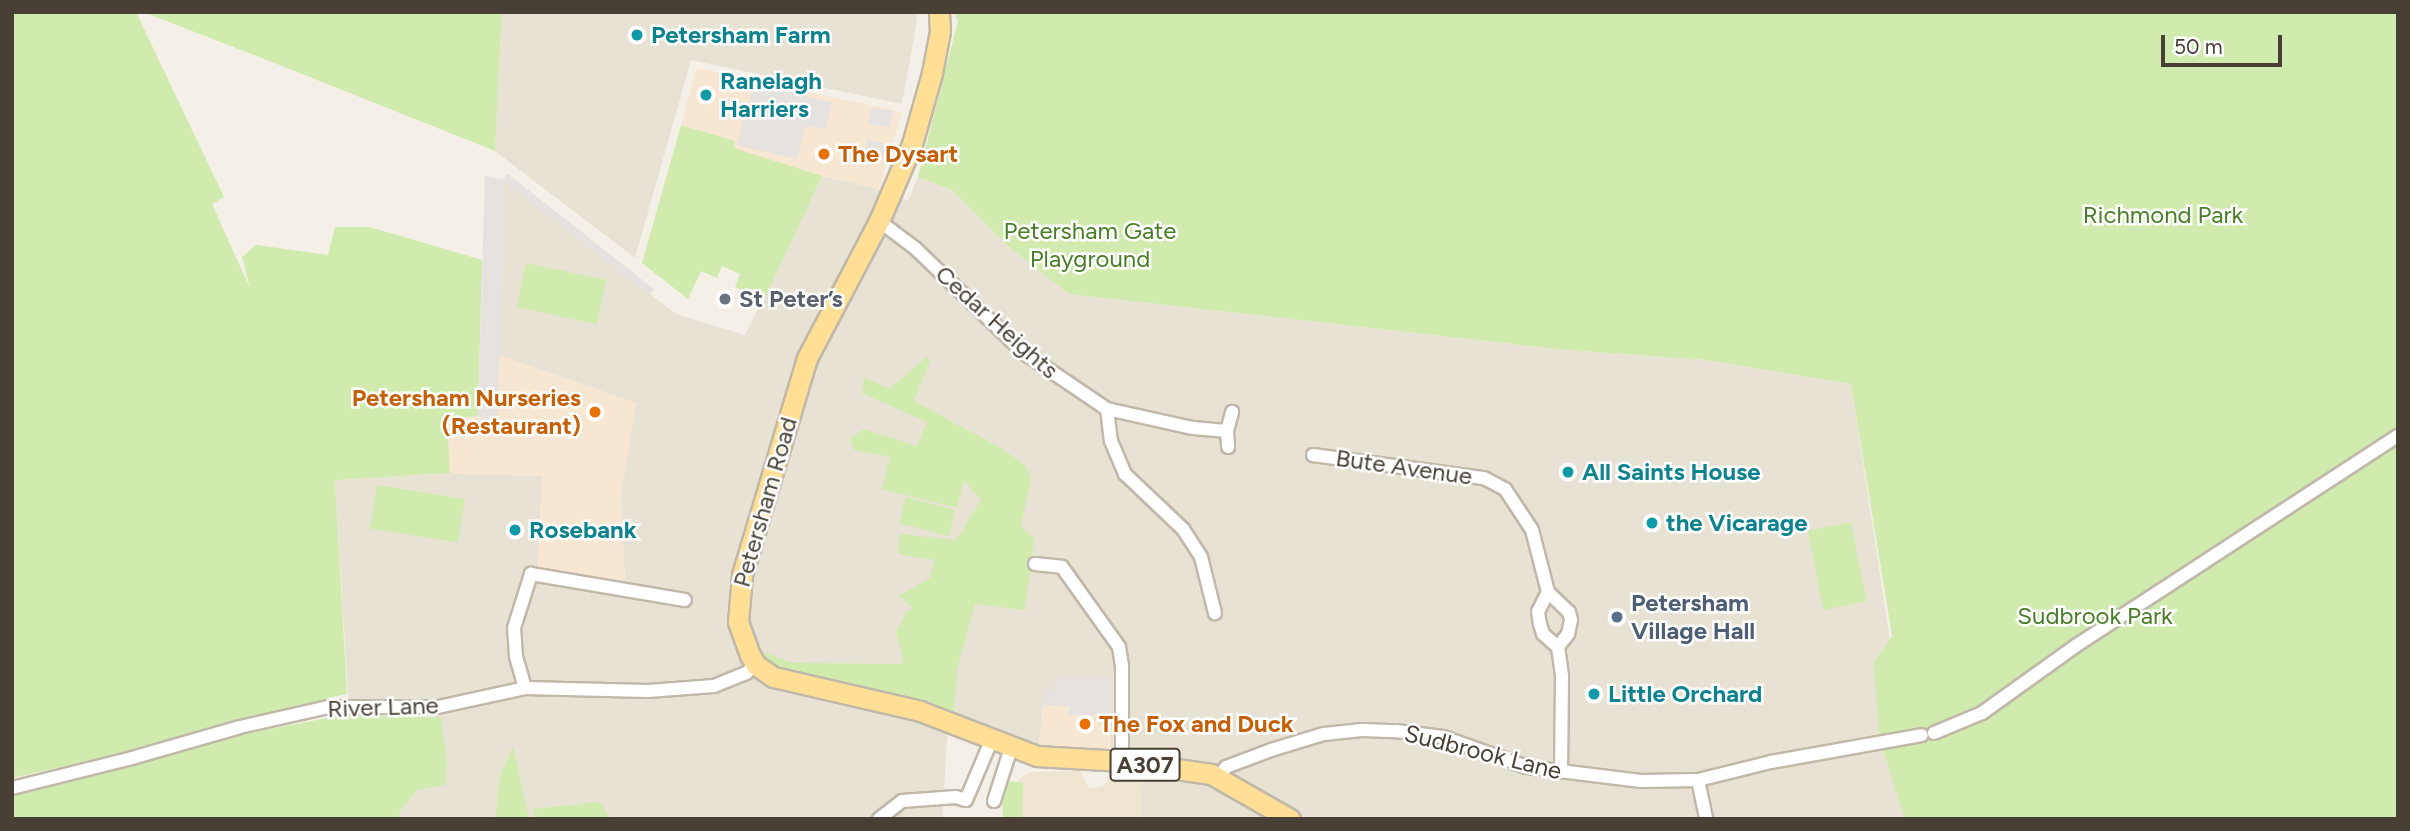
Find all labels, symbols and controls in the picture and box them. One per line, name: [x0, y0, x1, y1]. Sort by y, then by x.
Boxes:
place label: Petersham Farm: [651, 21, 831, 49]
scale bar: [2165, 21, 2286, 65]
marker: Petersham Farm: [629, 27, 645, 43]
text: 50 m: [2174, 34, 2223, 59]
place label: Ranelagh Harriers: [720, 67, 822, 123]
marker: Ranelagh Harriers: [698, 87, 714, 103]
place label: The Dysart: [838, 140, 958, 168]
marker: The Dysart: [816, 146, 832, 162]
park label: Richmond Park: [2083, 201, 2243, 229]
park label: Petersham Gate Playground: [1004, 217, 1176, 273]
street label: Cedar Heights: [930, 259, 1064, 385]
place label: St Peter’s: [739, 285, 843, 313]
marker: St Peter’s: [717, 291, 733, 307]
place label: Petersham Nurseries (Restaurant): [352, 384, 581, 440]
marker: Petersham Nurseries (Restaurant): [587, 404, 603, 420]
street label: Petersham Road: [727, 414, 803, 590]
street label: Bute Avenue: [1334, 443, 1474, 491]
place label: All Saints House: [1582, 458, 1761, 486]
marker: All Saints House: [1560, 464, 1576, 480]
place label: the Vicarage: [1666, 509, 1807, 537]
marker: the Vicarage: [1644, 515, 1660, 531]
place label: Rosebank: [529, 516, 637, 544]
marker: Rosebank: [507, 522, 523, 538]
place label: Petersham Village Hall: [1631, 589, 1755, 645]
park label: Sudbrook Park: [2017, 602, 2173, 630]
marker: Petersham Village Hall: [1609, 609, 1625, 625]
place label: Little Orchard: [1608, 680, 1762, 708]
marker: Little Orchard: [1586, 686, 1602, 702]
street label: River Lane: [327, 691, 439, 723]
place label: The Fox and Duck: [1099, 710, 1294, 738]
marker: The Fox and Duck: [1077, 716, 1093, 732]
street label: Sudbrook Lane: [1401, 719, 1565, 785]
road number: A307: [1108, 746, 1182, 785]

